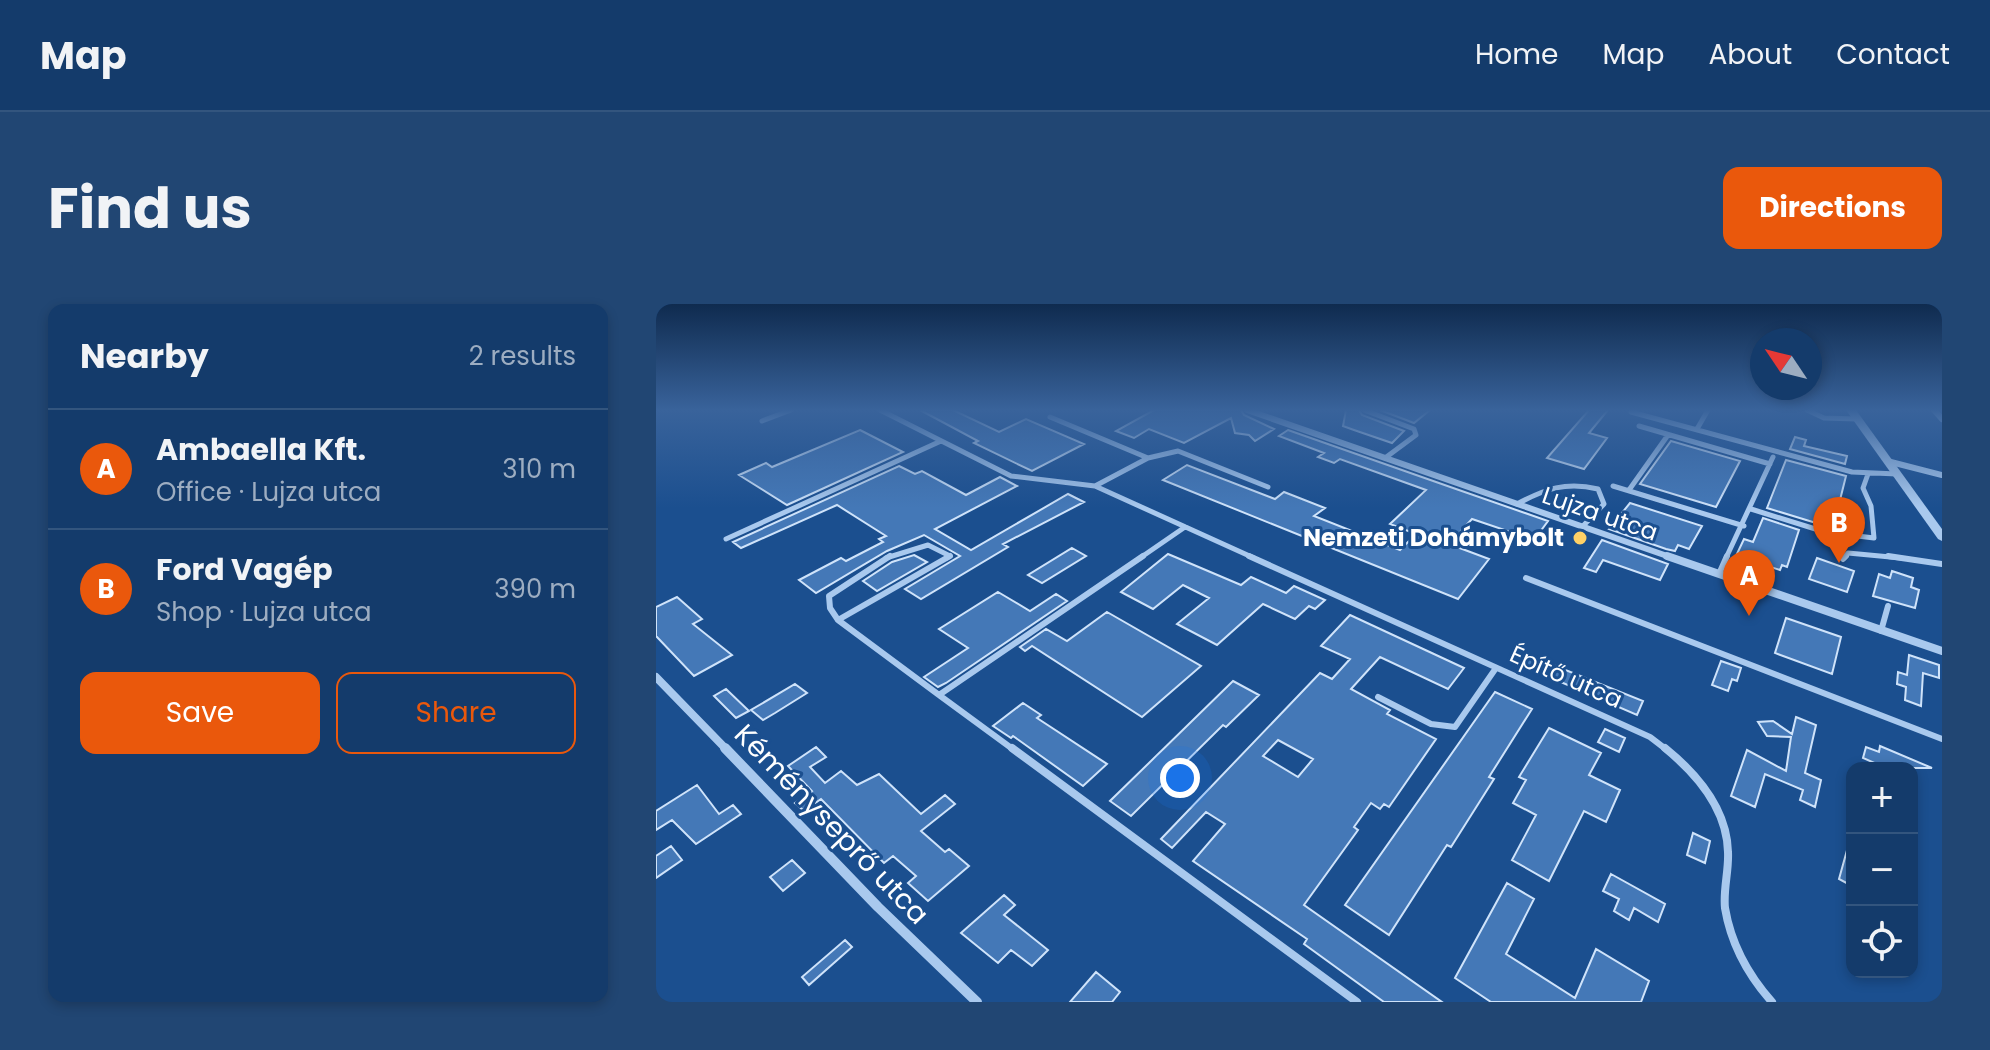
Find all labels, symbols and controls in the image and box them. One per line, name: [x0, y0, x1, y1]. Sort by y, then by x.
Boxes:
text: Map: [40, 29, 127, 82]
text: Home: [1475, 35, 1558, 74]
text: Map: [1602, 35, 1664, 74]
text: About: [1708, 35, 1792, 74]
text: Contact: [1836, 35, 1950, 74]
button: Directions: [1723, 167, 1942, 249]
text: Find us: [48, 169, 252, 248]
north arrow: [1750, 328, 1822, 400]
text: Nearby: [80, 332, 209, 380]
text: 2 results: [469, 338, 576, 374]
text: Ambaella Kft.: [156, 428, 366, 471]
text: A: [96, 451, 116, 487]
text: 310 m: [502, 451, 576, 487]
text: Office · Lujza utca: [156, 474, 381, 510]
street label: Lujza utca: [1538, 478, 1662, 549]
pin: B: [1813, 497, 1865, 563]
place label: Nemzeti Dohámybolt: [1303, 521, 1564, 554]
marker: Nemzeti Dohámybolt: [1571, 529, 1589, 547]
text: Ford Vagép: [156, 548, 333, 591]
pin: A: [1723, 550, 1775, 616]
text: B: [97, 571, 115, 607]
text: 390 m: [494, 571, 576, 607]
text: Shop · Lujza utca: [156, 594, 372, 630]
street label: Építő utca: [1505, 637, 1628, 716]
button: Save: [80, 672, 320, 754]
button: Share: [336, 672, 576, 754]
street label: Kéményseprő utca: [726, 716, 938, 933]
your location: [1160, 758, 1200, 798]
map controls: [1846, 762, 1918, 978]
button: +: [1846, 762, 1918, 834]
button: −: [1846, 834, 1918, 906]
button: locate: [1846, 906, 1918, 978]

